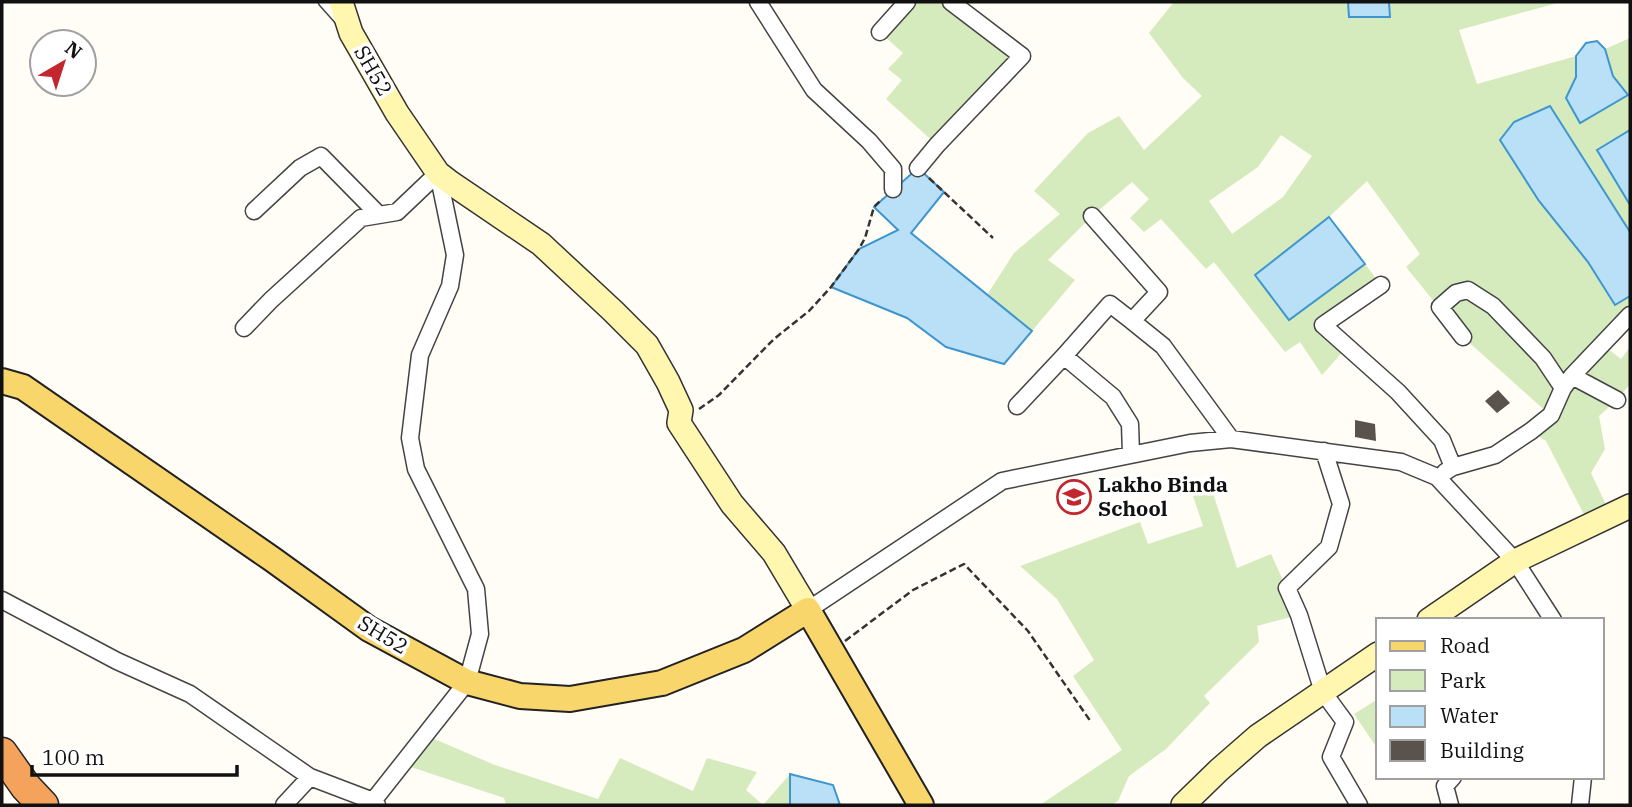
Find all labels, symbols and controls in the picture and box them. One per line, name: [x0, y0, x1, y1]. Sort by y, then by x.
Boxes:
north arrow: [28, 28, 98, 98]
text: N: [60, 36, 87, 64]
street label: SH52: [348, 40, 400, 101]
place label: Lakho Binda School: [1098, 470, 1228, 522]
school or university icon: Lakho Binda School: [1055, 478, 1093, 516]
street label: SH52: [353, 608, 414, 660]
legend: [1376, 618, 1604, 779]
text: Road: [1440, 631, 1490, 659]
text: Park: [1440, 666, 1487, 694]
text: Water: [1440, 701, 1499, 729]
scale bar: [32, 734, 236, 778]
text: Building: [1440, 736, 1525, 764]
text: 100 m: [42, 743, 105, 771]

